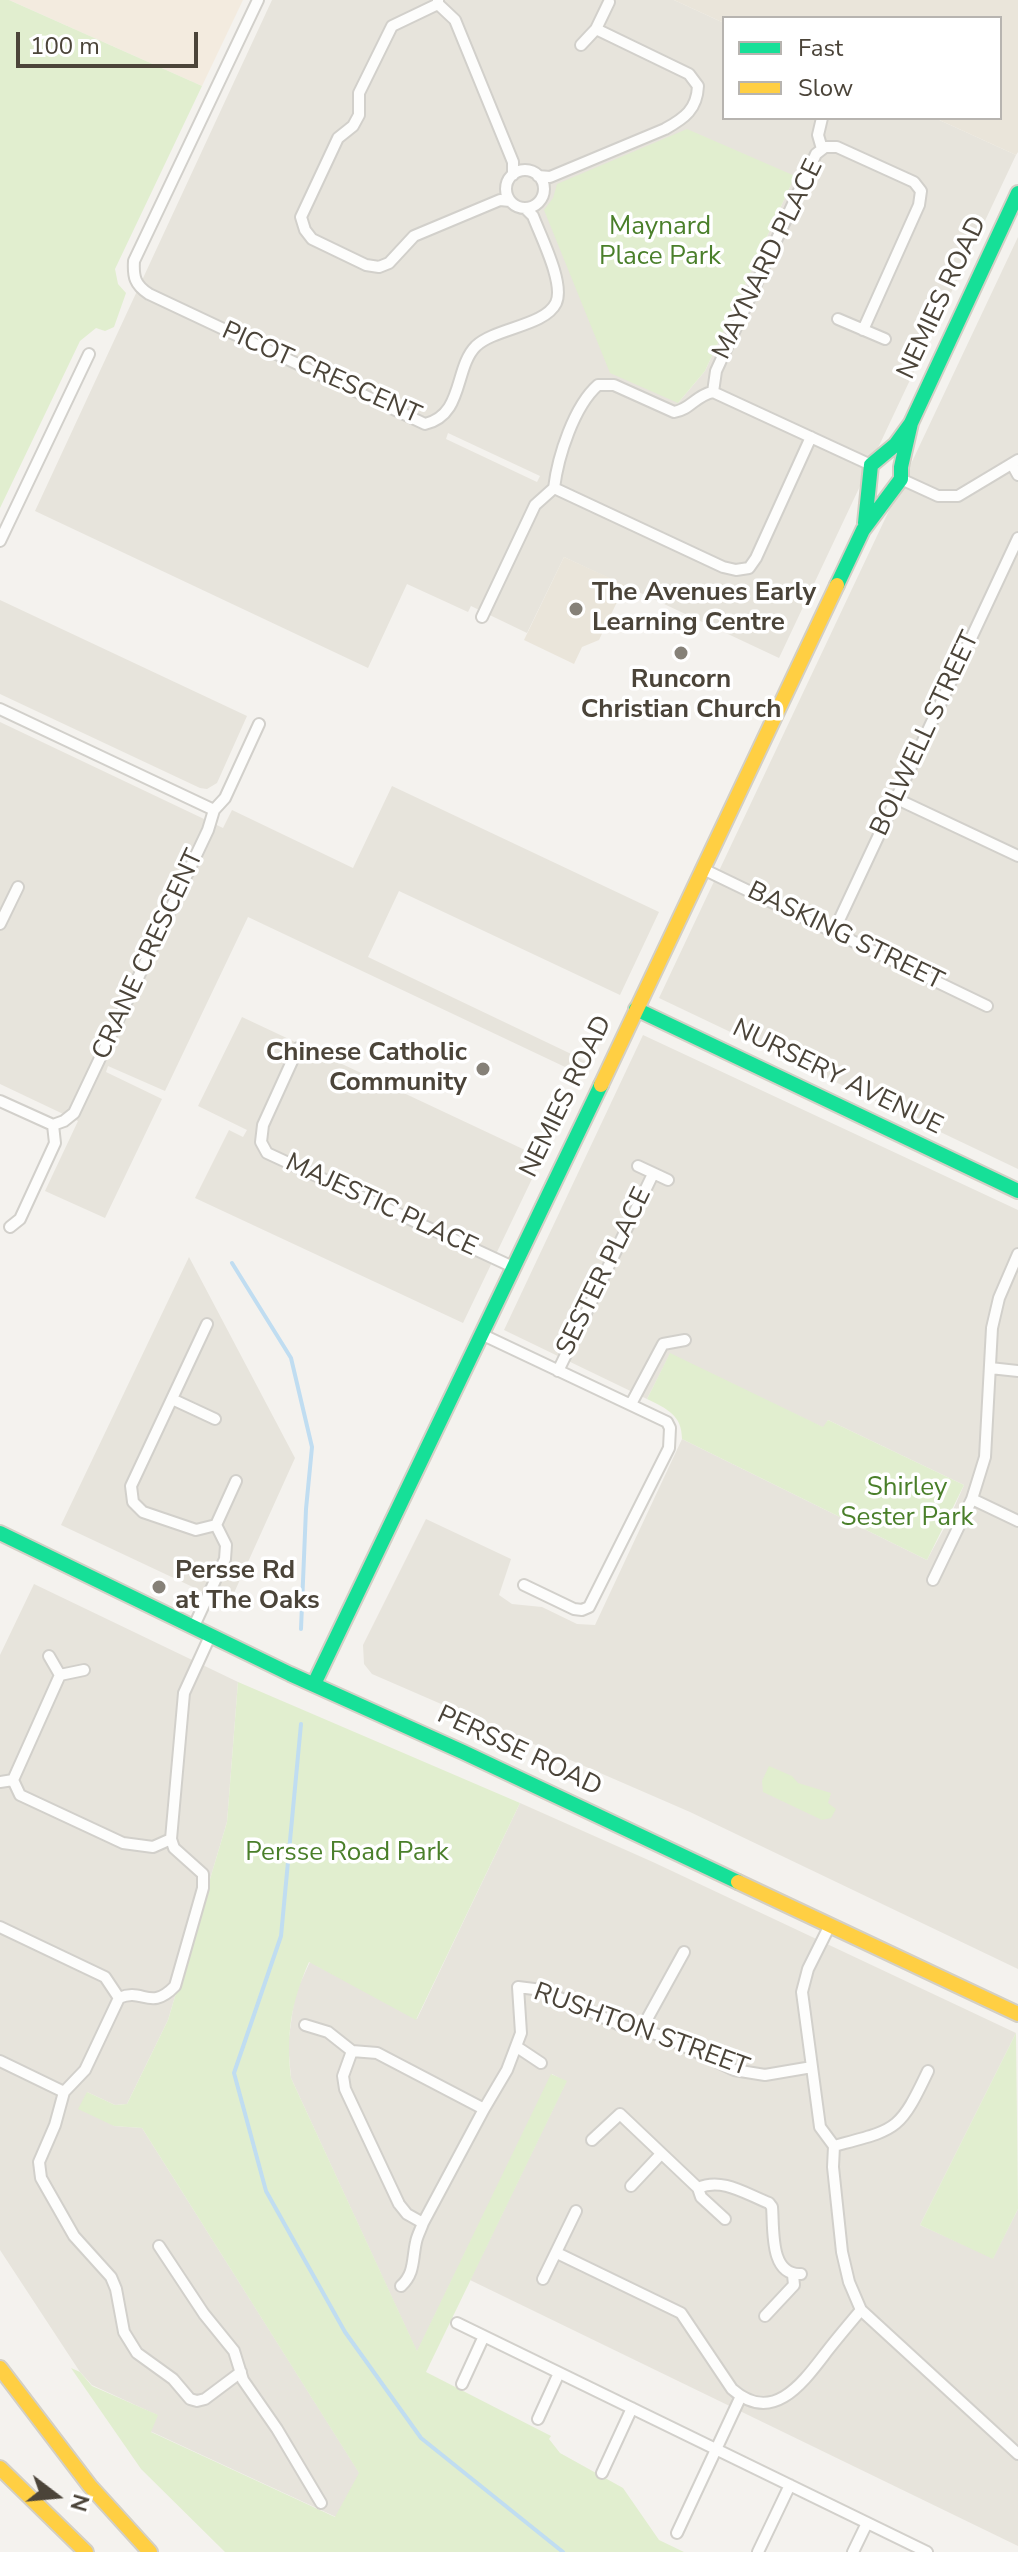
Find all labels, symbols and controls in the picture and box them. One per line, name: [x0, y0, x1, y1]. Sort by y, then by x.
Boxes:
scale bar: [20, 16, 202, 66]
legend: [722, 16, 1002, 120]
text: 100 m: [30, 30, 100, 62]
text: Fast: [798, 32, 843, 64]
text: Slow: [798, 72, 853, 104]
street label: MAYNARD PLACE: [707, 155, 831, 365]
park label: Maynard Place Park: [599, 212, 721, 274]
street label: NEMIES ROAD: [892, 212, 994, 384]
street label: PICOT CRESCENT: [217, 316, 425, 432]
place label: The Avenues Early Learning Centre: [592, 578, 816, 640]
marker: The Avenues Early Learning Centre: [567, 600, 585, 618]
street label: BOLWELL STREET: [865, 627, 987, 841]
marker: Runcorn Christian Church: [672, 644, 690, 662]
place label: Runcorn Christian Church: [581, 665, 781, 726]
street label: CRANE CRESCENT: [87, 845, 211, 1065]
street label: BASKING STREET: [742, 876, 948, 998]
street label: NEMIES ROAD: [514, 1011, 620, 1183]
street label: NURSERY AVENUE: [727, 1014, 947, 1142]
place label: Chinese Catholic Community: [266, 1038, 467, 1100]
marker: Chinese Catholic Community: [474, 1060, 492, 1078]
street label: MAJESTIC PLACE: [280, 1148, 482, 1264]
street label: SESTER PLACE: [551, 1183, 659, 1361]
park label: Shirley Sester Park: [841, 1473, 973, 1534]
place label: Persse Rd at The Oaks: [175, 1556, 320, 1618]
marker: Persse Rd at The Oaks: [150, 1578, 168, 1596]
street label: PERSSE ROAD: [432, 1700, 606, 1804]
park label: Persse Road Park: [245, 1838, 449, 1870]
street label: RUSHTON STREET: [529, 1978, 753, 2084]
north arrow: [16, 2456, 96, 2536]
text: N: [62, 2491, 96, 2515]

